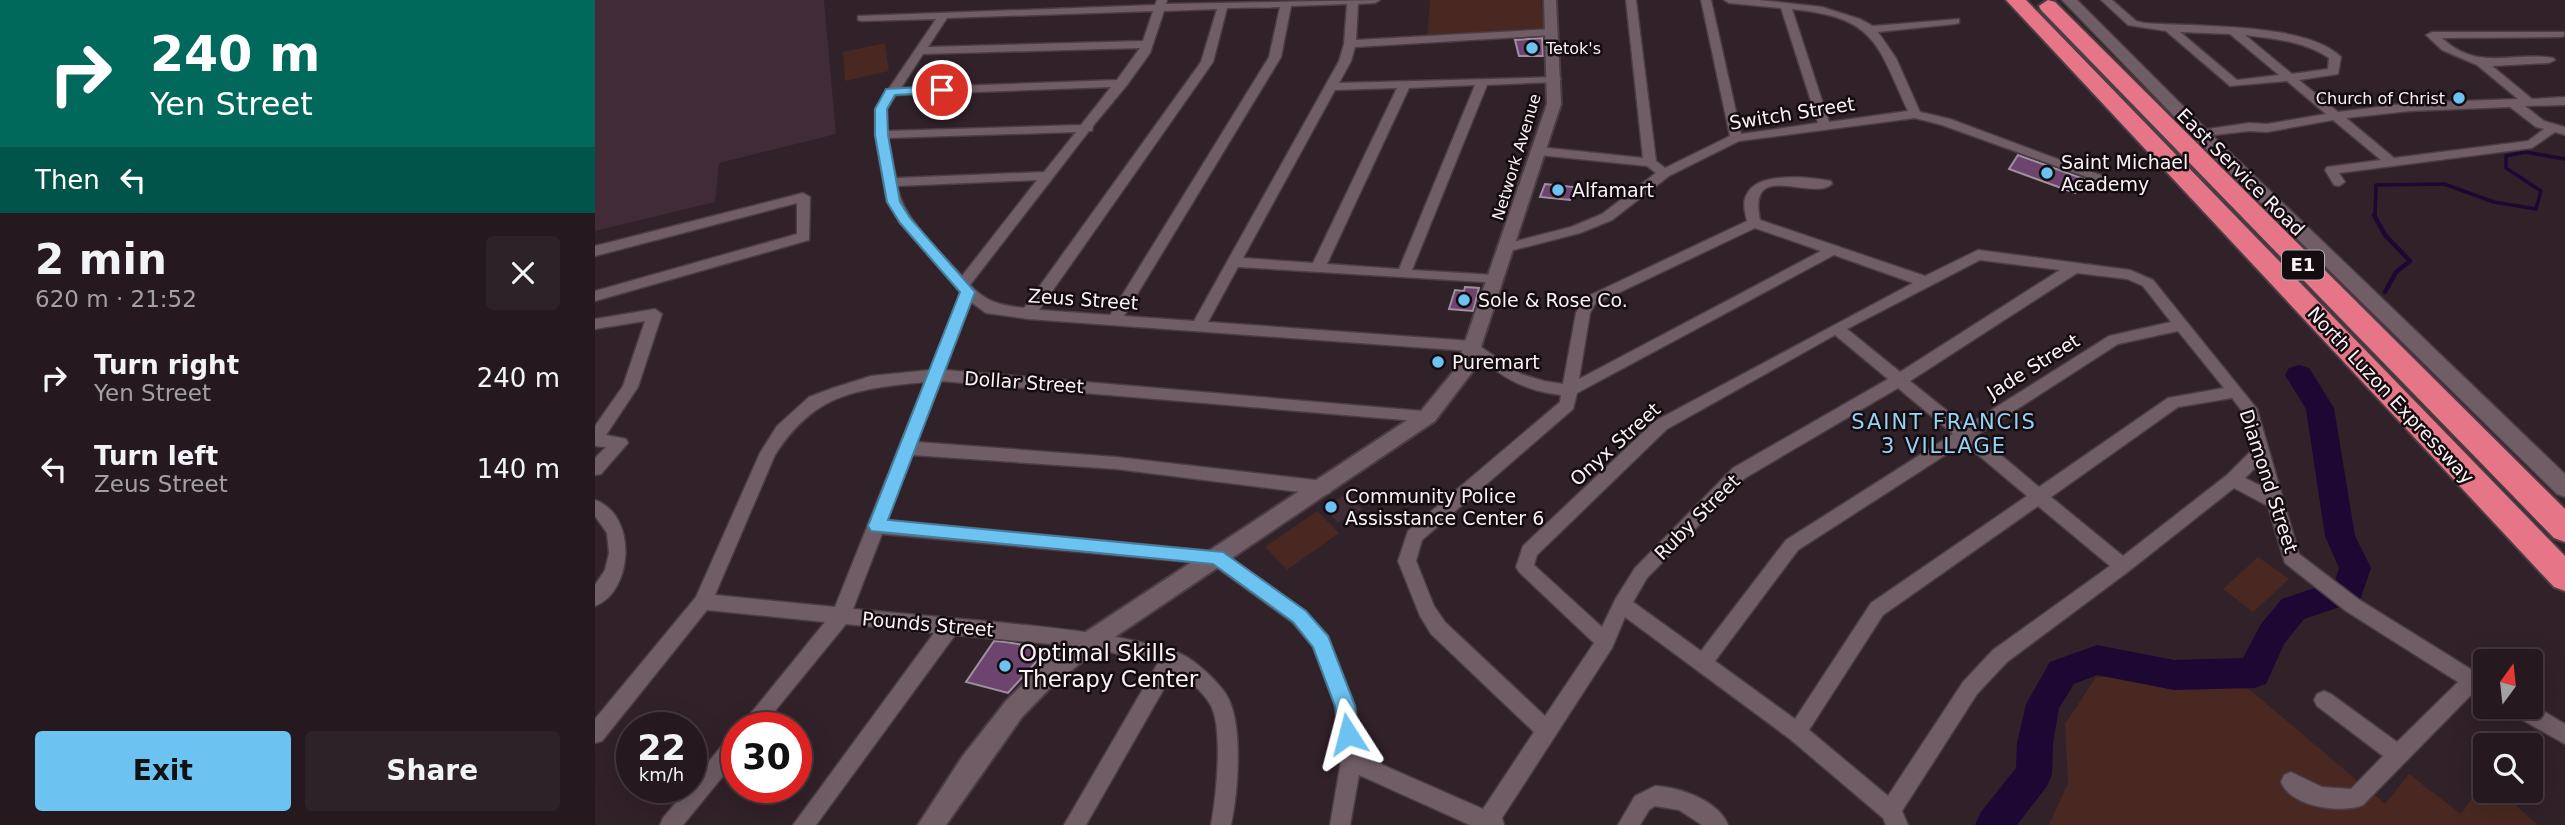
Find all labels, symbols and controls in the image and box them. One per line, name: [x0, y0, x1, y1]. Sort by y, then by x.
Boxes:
text: 240 m: [150, 26, 320, 83]
icon: right: [35, 28, 126, 119]
place label: Tetok's: [1545, 39, 1601, 58]
marker: Tetok's: [1524, 40, 1540, 56]
pin: [912, 60, 972, 120]
icon: arrive: [923, 71, 961, 109]
text: Yen Street: [150, 85, 313, 123]
place label: Church of Christ: [2316, 89, 2445, 108]
marker: Church of Christ: [2451, 90, 2467, 106]
street label: Network Avenue: [1488, 92, 1545, 223]
street label: Switch Street: [1728, 92, 1856, 134]
street label: East Service Road: [2173, 104, 2309, 240]
place label: Saint Michael Academy: [2061, 151, 2188, 195]
icon: left: [114, 161, 152, 199]
text: Then: [35, 165, 100, 195]
marker: Saint Michael Academy: [2039, 165, 2055, 181]
place label: Alfamart: [1572, 179, 1654, 201]
marker: Alfamart: [1550, 182, 1566, 198]
text: 2 min: [35, 235, 167, 284]
button: close: [486, 236, 560, 310]
road number: E1: [2282, 250, 2324, 279]
street label: Zeus Street: [1027, 284, 1139, 314]
text: 620 m · 21:52: [35, 286, 197, 312]
place label: Sole & Rose Co.: [1478, 289, 1628, 311]
marker: Sole & Rose Co.: [1456, 292, 1472, 308]
street label: North Luzon Expressway: [2303, 302, 2479, 488]
street label: Jade Street: [1982, 329, 2083, 404]
text: Turn right: [94, 350, 239, 380]
place label: Puremart: [1452, 351, 1540, 373]
marker: Puremart: [1430, 354, 1446, 370]
icon: right: [35, 359, 73, 397]
text: 240 m: [477, 363, 560, 393]
street label: Dollar Street: [963, 367, 1085, 397]
text: Yen Street: [94, 380, 211, 406]
street label: Onyx Street: [1566, 398, 1664, 490]
street label: Diamond Street: [2235, 406, 2303, 556]
district label: SAINT FRANCIS 3 VILLAGE: [1851, 410, 2037, 458]
text: Turn left: [94, 441, 218, 471]
icon: left: [35, 450, 73, 488]
text: 140 m: [477, 454, 560, 484]
street label: Ruby Street: [1650, 470, 1744, 564]
text: Zeus Street: [94, 471, 228, 497]
place label: Community Police Assisstance Center 6: [1345, 485, 1544, 529]
marker: Community Police Assisstance Center 6: [1323, 499, 1339, 515]
street label: Pounds Street: [861, 607, 995, 641]
place label: Optimal Skills Therapy Center: [1018, 640, 1199, 692]
north arrow: [2473, 649, 2543, 719]
map controls: [2473, 649, 2543, 803]
marker: Optimal Skills Therapy Center: [997, 658, 1013, 674]
position arrow: [1311, 697, 1385, 771]
speed limit sign: 30: [721, 712, 812, 803]
text: 22: [637, 728, 686, 768]
button: Exit: [35, 731, 291, 811]
button: Share: [305, 731, 560, 811]
button: search: [2473, 733, 2543, 803]
text: km/h: [639, 764, 684, 785]

